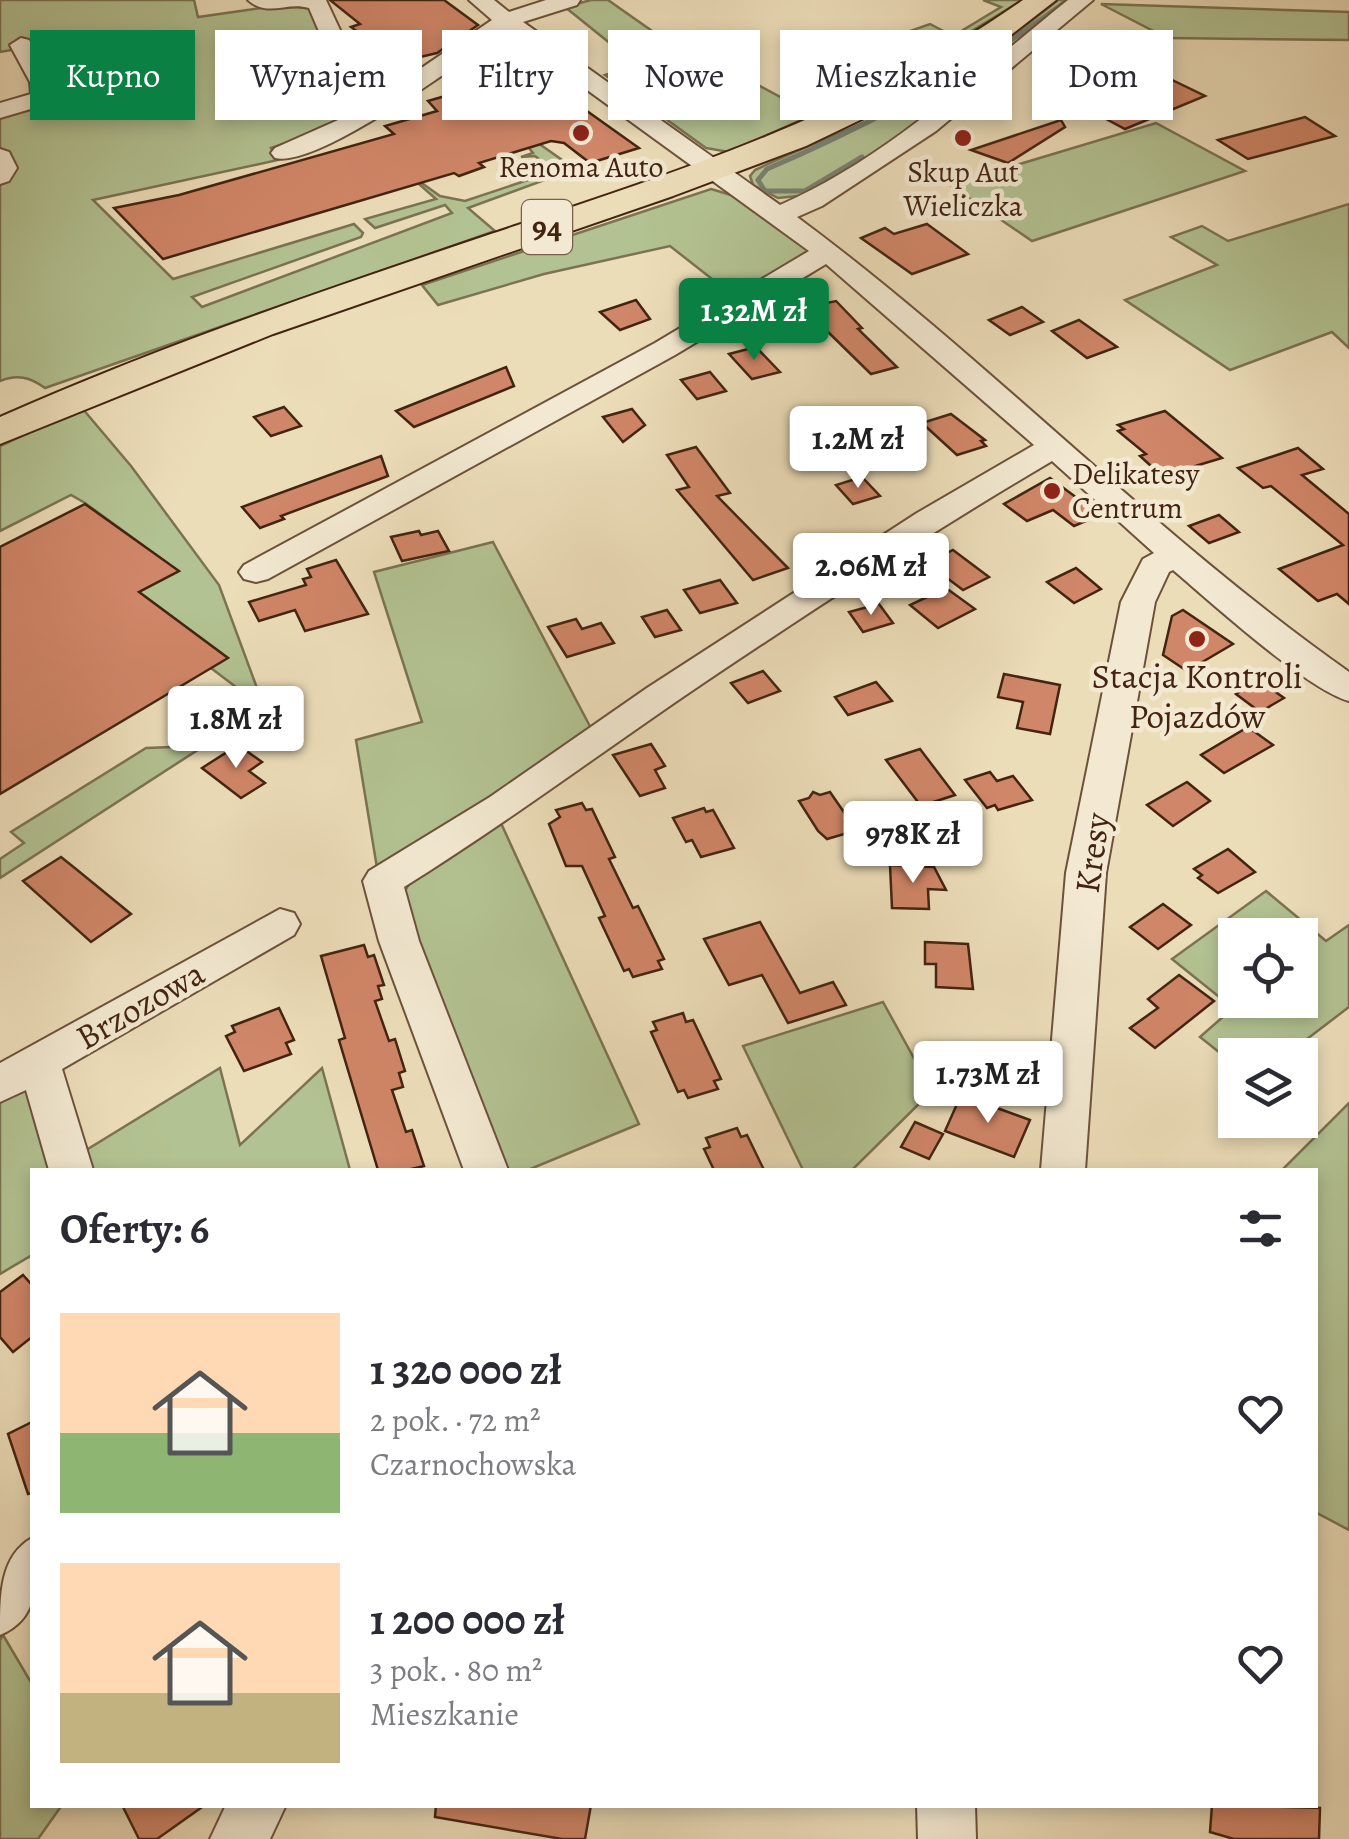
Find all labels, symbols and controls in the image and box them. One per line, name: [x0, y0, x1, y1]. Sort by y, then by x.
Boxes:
chip: Kupno: [30, 30, 195, 120]
chip: Wynajem: [215, 30, 422, 120]
chip: Filtry: [442, 30, 588, 120]
chip: Nowe: [608, 30, 760, 120]
chip: Mieszkanie: [780, 30, 1012, 120]
chip: Dom: [1032, 30, 1173, 120]
marker: Renoma Auto: [570, 122, 592, 144]
marker: Skup Aut Wieliczka: [952, 127, 974, 149]
place label: Renoma Auto: [498, 147, 664, 187]
place label: Skup Aut Wieliczka: [902, 152, 1023, 226]
road number: 94: [522, 200, 572, 254]
pin: 1.32M zł: [651, 278, 857, 363]
text: 1.32M zł: [701, 288, 807, 332]
pin: 1.2M zł: [766, 406, 950, 491]
text: 1.2M zł: [812, 416, 904, 460]
place label: Delikatesy Centrum: [1072, 454, 1200, 528]
marker: Delikatesy Centrum: [1041, 480, 1063, 502]
pin: 2.06M zł: [768, 533, 974, 618]
text: 2.06M zł: [815, 543, 927, 587]
marker: Stacja Kontroli Pojazdów: [1186, 628, 1208, 650]
place label: Stacja Kontroli Pojazdów: [1091, 652, 1303, 740]
pin: 1.8M zł: [144, 686, 328, 771]
text: 1.8M zł: [190, 696, 282, 740]
pin: 978K zł: [821, 801, 1005, 886]
street label: Kresy: [1063, 809, 1121, 896]
text: 978K zł: [866, 811, 960, 855]
map controls: [1218, 918, 1318, 1138]
button: locate: [1218, 918, 1318, 1018]
street label: Brzozowa: [67, 949, 214, 1061]
button: layers: [1218, 1038, 1318, 1138]
pin: 1.73M zł: [885, 1041, 1091, 1126]
text: 1.73M zł: [936, 1051, 1040, 1095]
text: Oferty: 6: [60, 1200, 209, 1257]
icon: filters: [1233, 1201, 1288, 1256]
text: 1 320 000 zł: [370, 1341, 562, 1398]
icon: home: [140, 1353, 260, 1473]
icon: heart: [1233, 1386, 1288, 1441]
text: 2 pok. · 72 m²: [370, 1398, 541, 1442]
text: Czarnochowska: [370, 1442, 576, 1486]
text: 1 200 000 zł: [370, 1591, 565, 1648]
icon: home: [140, 1603, 260, 1723]
icon: heart: [1233, 1636, 1288, 1691]
text: 3 pok. · 80 m²: [370, 1648, 543, 1692]
text: Mieszkanie: [370, 1692, 519, 1736]

